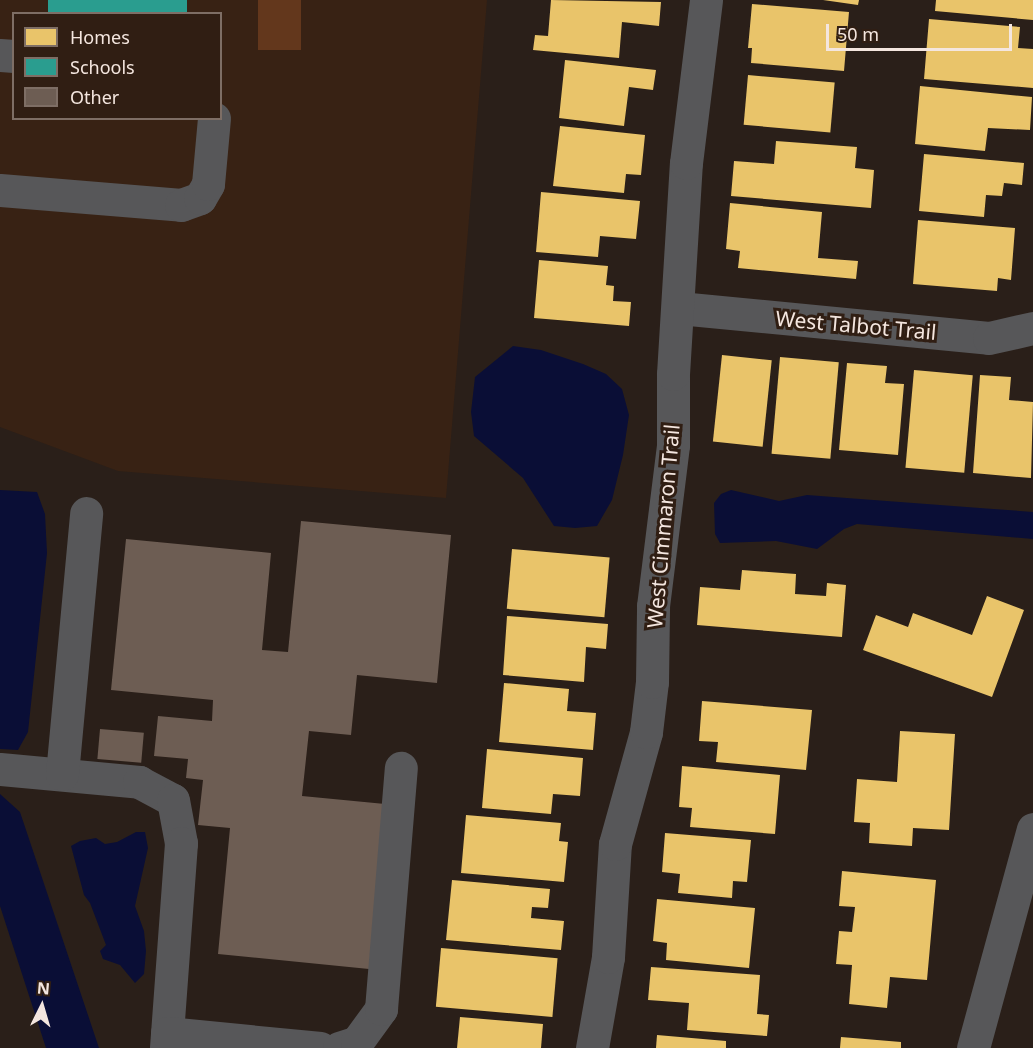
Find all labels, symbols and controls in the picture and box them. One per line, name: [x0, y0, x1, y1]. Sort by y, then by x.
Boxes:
legend: [12, 12, 222, 120]
scale bar: [829, 12, 1015, 50]
text: 50 m: [837, 22, 879, 46]
text: Homes: [70, 25, 130, 49]
text: Schools: [70, 55, 135, 79]
text: Other: [70, 85, 119, 109]
street label: West Talbot Trail: [775, 305, 937, 345]
street label: West Cimmaron Trail: [642, 423, 684, 629]
north arrow: [12, 976, 72, 1036]
text: N: [36, 977, 51, 1000]

